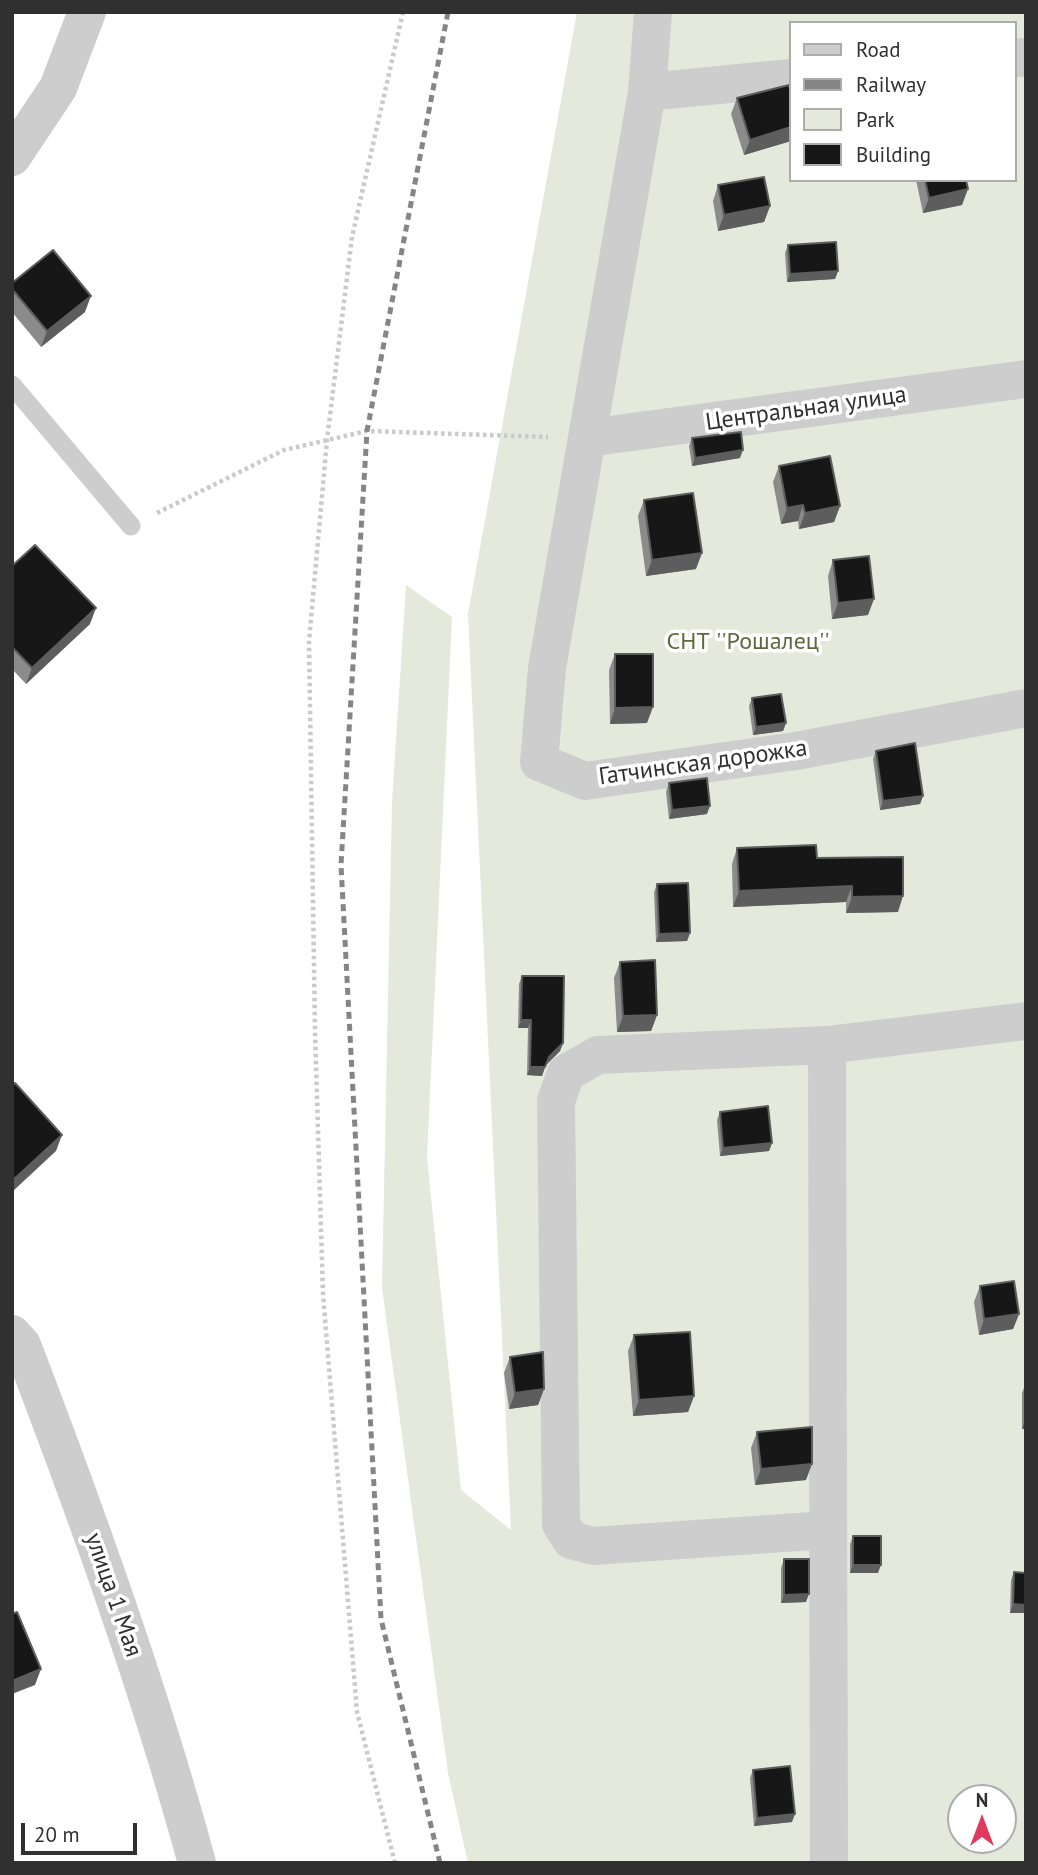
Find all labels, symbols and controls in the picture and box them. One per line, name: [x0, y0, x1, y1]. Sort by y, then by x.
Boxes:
legend: [790, 21, 1017, 182]
text: Road: [856, 36, 900, 63]
text: Railway: [856, 71, 926, 98]
text: Park: [856, 106, 895, 133]
text: Building: [856, 141, 931, 168]
street label: Центральная улица: [704, 381, 908, 437]
park label: СНТ ''Рошалец'': [667, 628, 829, 656]
street label: Гатчинская дорожка: [597, 734, 809, 792]
street label: улица 1 Мая: [78, 1529, 148, 1661]
north arrow: [947, 1784, 1017, 1854]
text: N: [976, 1788, 988, 1812]
scale bar: [24, 1808, 140, 1852]
text: 20 m: [34, 1821, 80, 1848]

